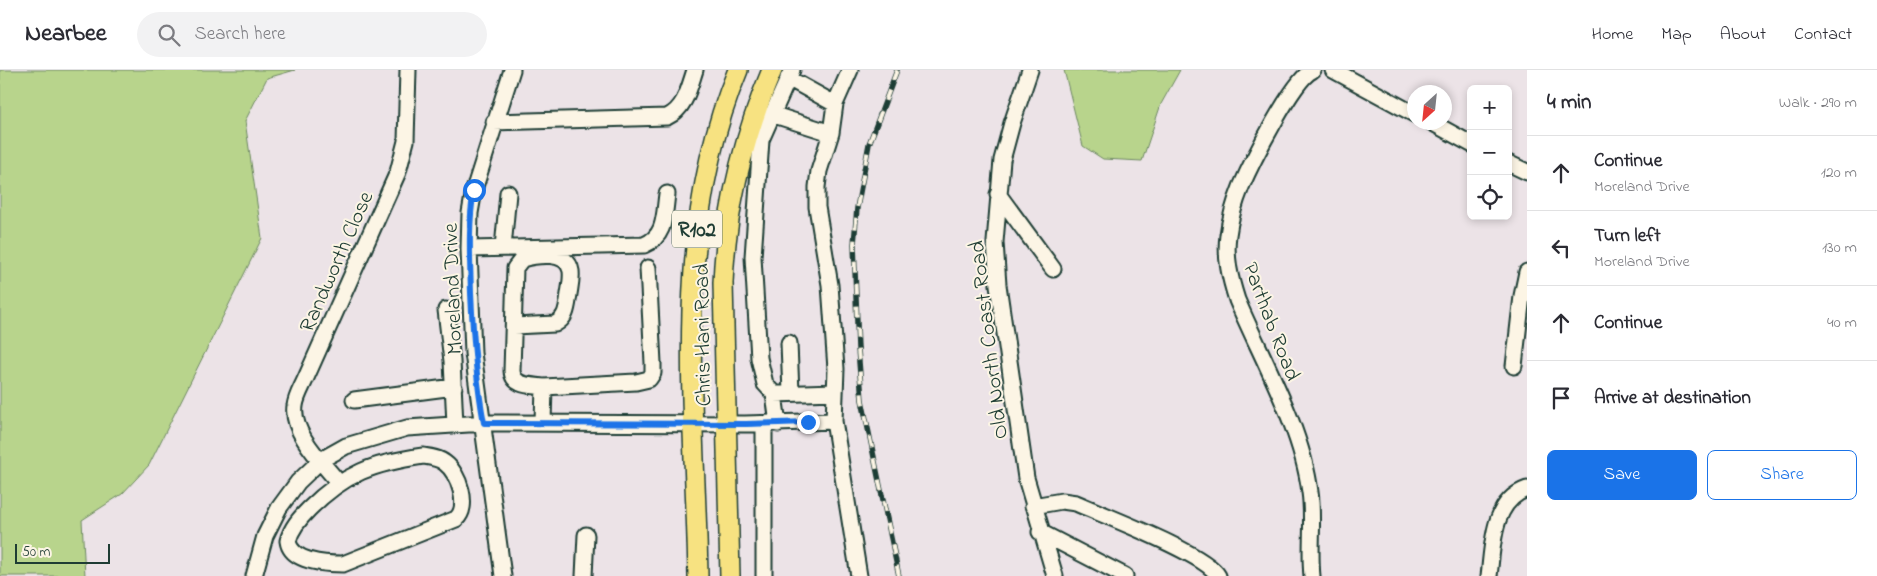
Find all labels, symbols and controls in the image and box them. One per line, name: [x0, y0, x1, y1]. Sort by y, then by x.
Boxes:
search box: [137, 12, 487, 57]
text: Nearbee: [25, 17, 107, 52]
icon: search: [155, 21, 183, 49]
text: Search here: [195, 21, 286, 48]
text: Home: [1592, 22, 1633, 48]
text: Map: [1661, 22, 1692, 48]
text: About: [1720, 22, 1766, 48]
text: Contact: [1794, 22, 1852, 48]
north arrow: [1407, 85, 1452, 130]
map controls: [1467, 85, 1512, 220]
button: +: [1467, 85, 1512, 130]
text: 4 min: [1547, 88, 1591, 118]
text: Walk · 290 m: [1779, 91, 1857, 115]
button: −: [1467, 130, 1512, 175]
text: Continue: [1594, 148, 1662, 175]
icon: ahead: [1547, 159, 1575, 187]
text: 120 m: [1821, 161, 1857, 185]
button: locate: [1467, 175, 1512, 220]
text: Moreland Drive: [1594, 175, 1690, 199]
route start: [463, 179, 486, 202]
street label: Randworth Close: [292, 186, 383, 338]
road number: R102: [672, 210, 722, 248]
street label: Moreland Drive: [436, 222, 472, 355]
text: Turn left: [1594, 223, 1661, 250]
icon: left: [1547, 234, 1575, 262]
text: 130 m: [1822, 236, 1857, 260]
street label: Old North Coast Road: [962, 239, 1018, 441]
text: Moreland Drive: [1594, 250, 1690, 274]
street label: Parthab Road: [1233, 258, 1308, 386]
street label: Chris Hani Road: [687, 263, 721, 407]
icon: ahead: [1547, 309, 1575, 337]
text: Continue: [1594, 310, 1662, 337]
text: 40 m: [1827, 311, 1857, 335]
icon: arrive: [1547, 384, 1575, 412]
text: Arrive at destination: [1594, 385, 1751, 412]
route end: [797, 411, 820, 434]
button: Save: [1547, 450, 1697, 500]
button: Share: [1707, 450, 1857, 500]
scale bar: [15, 541, 110, 564]
text: 50 m: [22, 542, 50, 563]

